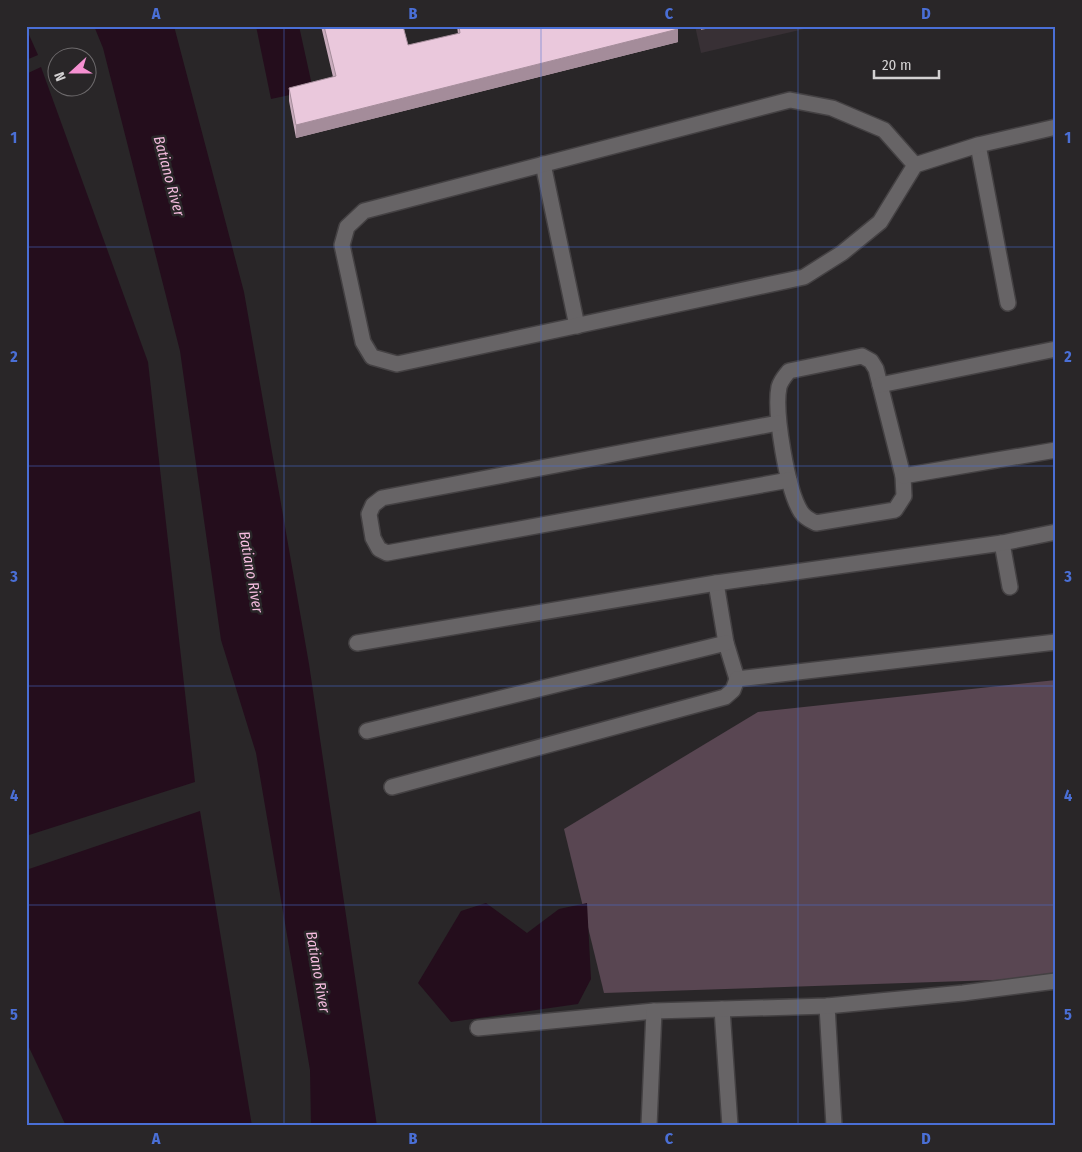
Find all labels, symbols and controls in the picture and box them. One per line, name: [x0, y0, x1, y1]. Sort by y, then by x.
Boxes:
text: A: [151, 4, 161, 23]
text: B: [409, 4, 418, 23]
text: C: [665, 4, 674, 23]
text: D: [921, 4, 931, 23]
north arrow: [48, 48, 98, 98]
scale bar: [874, 48, 940, 80]
text: 20 m: [882, 56, 912, 74]
text: N: [51, 70, 70, 83]
text: 1: [11, 128, 17, 147]
text: 1: [1065, 128, 1071, 147]
water label: Batiano River: [150, 134, 189, 219]
text: 2: [9, 347, 18, 366]
text: 2: [1063, 347, 1072, 366]
water label: Batiano River: [235, 530, 267, 615]
text: 3: [9, 567, 18, 586]
text: 3: [1063, 567, 1072, 586]
text: 4: [10, 786, 18, 805]
text: 4: [1064, 786, 1072, 805]
water label: Batiano River: [302, 930, 334, 1015]
text: 5: [10, 1005, 18, 1024]
text: 5: [1064, 1005, 1072, 1024]
text: A: [151, 1129, 161, 1148]
text: B: [409, 1129, 418, 1148]
text: C: [665, 1129, 674, 1148]
text: D: [921, 1129, 931, 1148]

